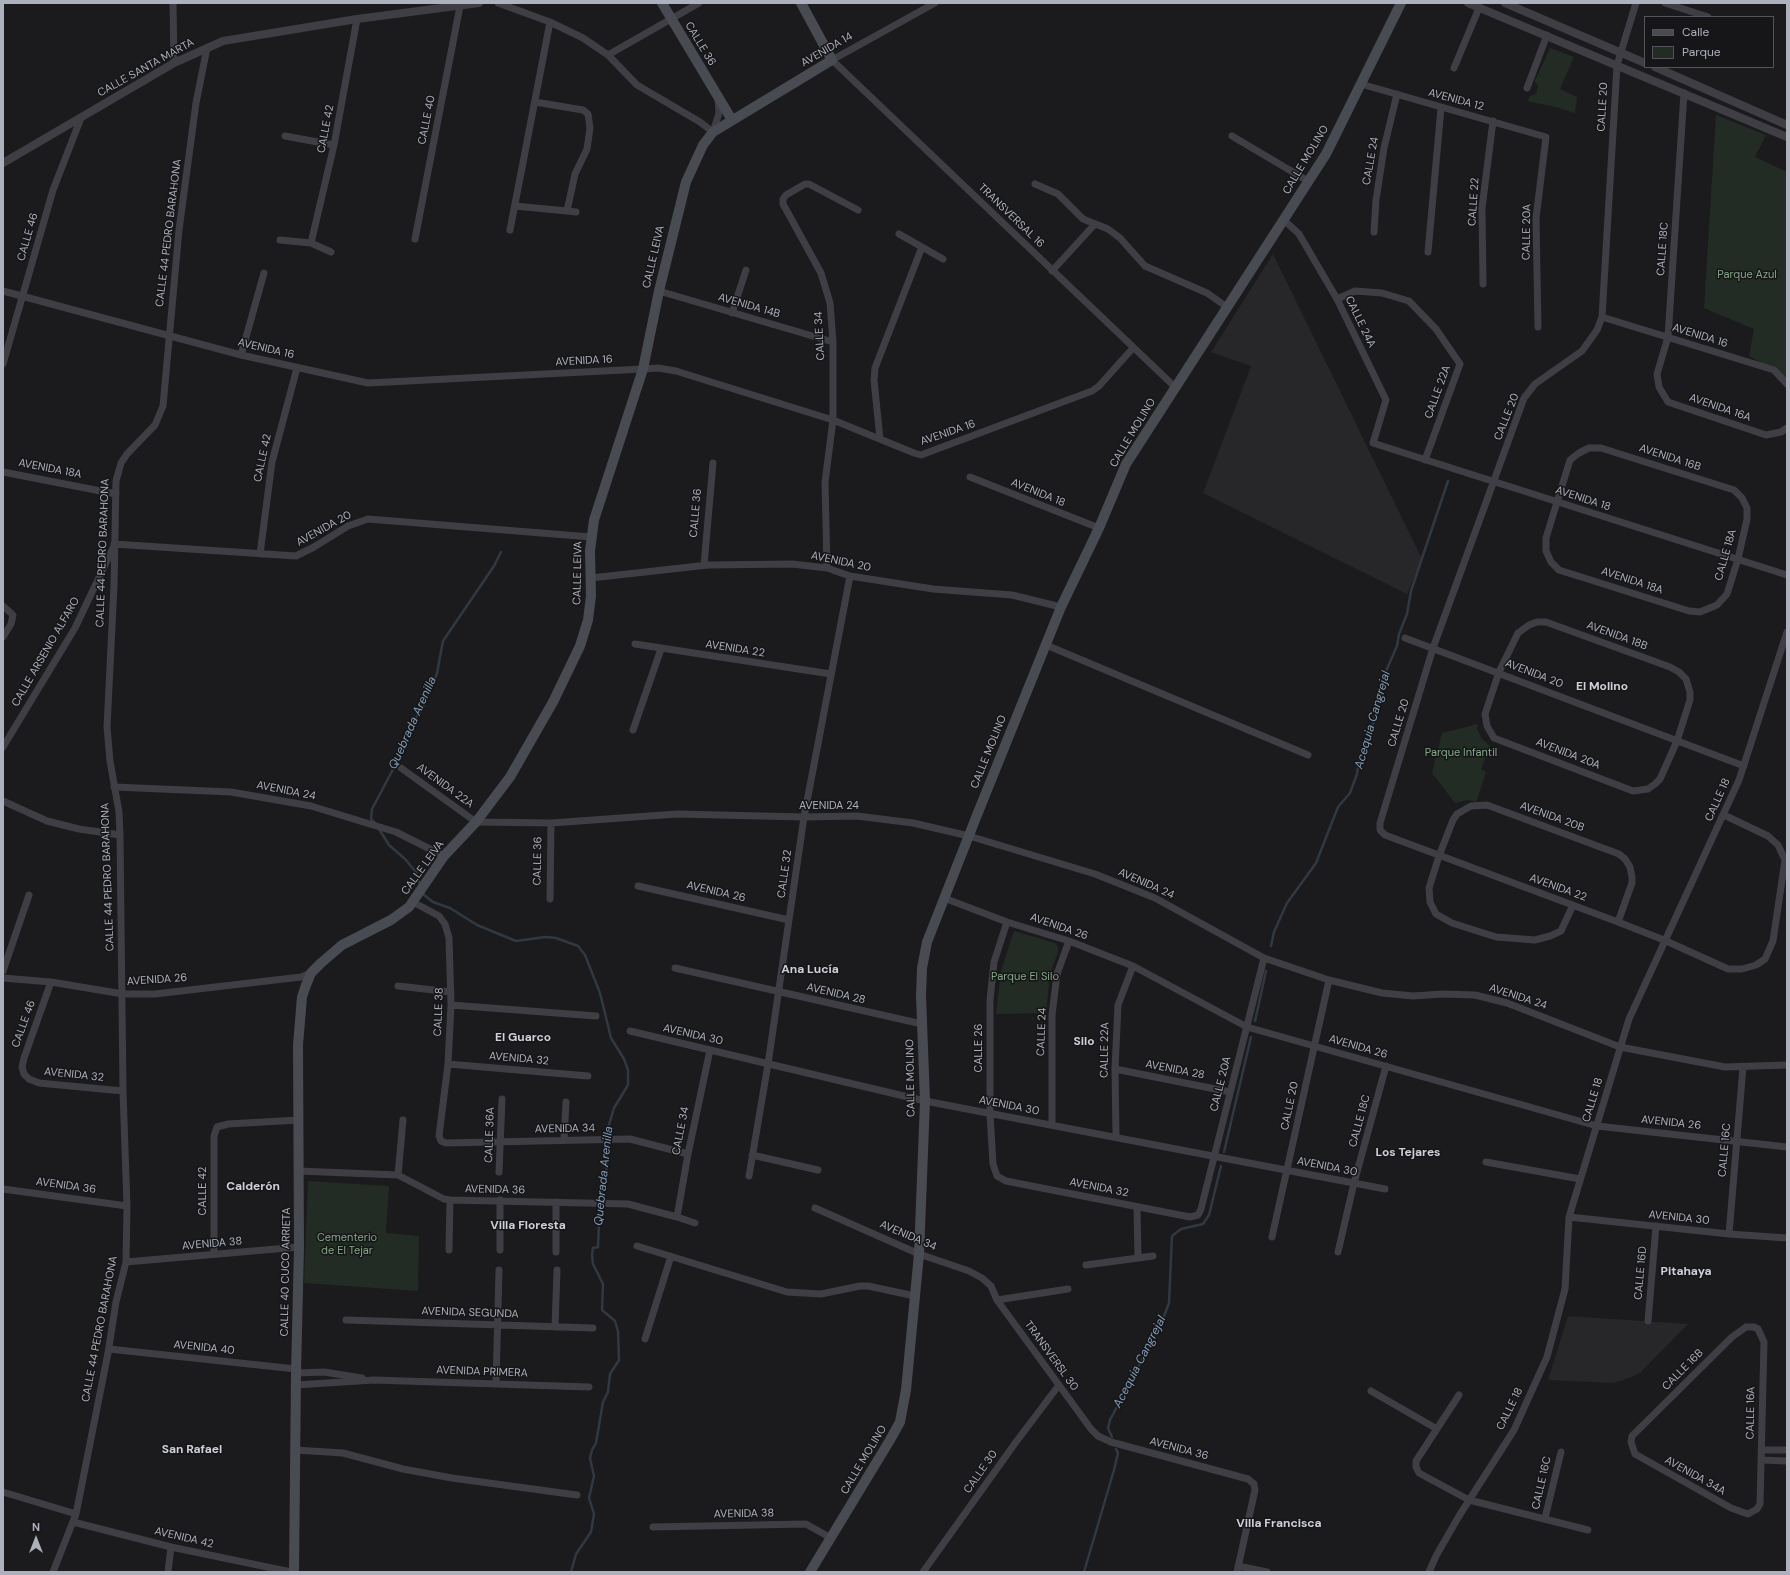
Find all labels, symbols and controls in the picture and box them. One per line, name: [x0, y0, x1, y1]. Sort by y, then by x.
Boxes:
legend: [1644, 16, 1774, 68]
street label: CALLE 36: [682, 20, 718, 68]
text: Calle: [1682, 24, 1709, 40]
street label: AVENIDA 14: [799, 30, 855, 70]
street label: CALLE SANTA MARTA: [95, 36, 197, 100]
text: Parque: [1682, 44, 1721, 60]
street label: CALLE 20: [1595, 82, 1611, 132]
street label: AVENIDA 12: [1427, 86, 1485, 114]
street label: CALLE 40: [416, 94, 438, 146]
street label: CALLE 42: [315, 104, 337, 154]
street label: CALLE MOLINO: [1280, 123, 1332, 197]
street label: CALLE 24: [1360, 136, 1382, 186]
street label: CALLE 44 PEDRO BARAHONA: [153, 158, 185, 308]
street label: CALLE 22: [1466, 177, 1482, 227]
street label: TRANSVERSAL 16: [975, 181, 1047, 251]
street label: CALLE 20A: [1520, 204, 1534, 260]
street label: CALLE 46: [15, 211, 41, 263]
street label: CALLE 18C: [1655, 222, 1671, 276]
street label: CALLE LEIVA: [640, 224, 668, 290]
park label: Parque Azul: [1717, 268, 1777, 282]
street label: AVENIDA 14B: [716, 291, 782, 321]
street label: CALLE 24A: [1342, 294, 1378, 350]
street label: CALLE 34: [812, 311, 828, 361]
street label: AVENIDA 16: [1671, 321, 1729, 351]
street label: AVENIDA 16: [236, 336, 296, 362]
street label: AVENIDA 16: [555, 353, 613, 369]
street label: CALLE 22A: [1422, 364, 1454, 420]
street label: AVENIDA 16A: [1687, 391, 1753, 425]
street label: CALLE 20: [1492, 392, 1522, 442]
street label: CALLE MOLINO: [1107, 396, 1159, 470]
street label: AVENIDA 16: [919, 417, 977, 449]
street label: CALLE 42: [251, 433, 275, 483]
street label: AVENIDA 16B: [1637, 442, 1703, 474]
street label: AVENIDA 18A: [17, 456, 83, 482]
street label: AVENIDA 18: [1009, 476, 1067, 510]
street label: CALLE 44 PEDRO BARAHONA: [94, 478, 112, 628]
street label: AVENIDA 18: [1554, 484, 1612, 514]
street label: CALLE 36: [687, 488, 705, 538]
street label: AVENIDA 20: [294, 508, 354, 550]
street label: CALLE 18A: [1712, 528, 1740, 582]
street label: CALLE LEIVA: [571, 541, 585, 605]
street label: AVENIDA 20: [810, 549, 872, 575]
street label: AVENIDA 18A: [1599, 565, 1665, 597]
street label: CALLE ARSENIO ALFARO: [9, 595, 83, 709]
street label: AVENIDA 18B: [1585, 619, 1649, 653]
street label: AVENIDA 22: [704, 638, 766, 660]
street label: AVENIDA 20: [1503, 657, 1565, 691]
water label: Acequia Cangrejal: [1352, 669, 1394, 771]
water label: Quebrada Arenilla: [386, 674, 440, 772]
district label: El Molino: [1576, 680, 1628, 694]
street label: CALLE 20: [1385, 697, 1413, 749]
street label: CALLE MOLINO: [968, 713, 1010, 791]
street label: AVENIDA 20A: [1534, 736, 1602, 772]
park label: Parque Infantil: [1425, 746, 1497, 760]
street label: AVENIDA 22A: [414, 761, 476, 811]
street label: CALLE 18: [1703, 776, 1733, 824]
street label: AVENIDA 24: [255, 779, 317, 803]
street label: AVENIDA 24: [799, 799, 859, 813]
street label: AVENIDA 20B: [1518, 799, 1586, 835]
street label: CALLE 44 PEDRO BARAHONA: [99, 802, 117, 952]
street label: CALLE 36: [531, 836, 545, 886]
street label: CALLE LEIVA: [399, 838, 447, 898]
street label: CALLE 32: [775, 849, 795, 899]
street label: AVENIDA 24: [1116, 866, 1176, 902]
street label: AVENIDA 22: [1528, 872, 1588, 904]
street label: AVENIDA 26: [685, 879, 747, 905]
street label: AVENIDA 26: [1028, 911, 1090, 943]
district label: Ana Lucía: [781, 963, 839, 977]
park label: Parque El Silo: [991, 970, 1059, 984]
street label: AVENIDA 26: [126, 971, 188, 989]
street label: AVENIDA 28: [805, 981, 867, 1007]
street label: AVENIDA 24: [1487, 981, 1549, 1013]
street label: CALLE 38: [432, 987, 446, 1037]
street label: CALLE 46: [9, 999, 39, 1049]
street label: CALLE 24: [1035, 1008, 1049, 1056]
street label: AVENIDA 30: [662, 1022, 724, 1048]
street label: CALLE 22A: [1098, 1022, 1112, 1078]
street label: CALLE 26: [972, 1024, 986, 1072]
district label: El Guarco: [495, 1031, 551, 1045]
street label: AVENIDA 26: [1327, 1032, 1389, 1062]
district label: Silo: [1073, 1035, 1095, 1049]
street label: CALLE MOLINO: [904, 1039, 918, 1117]
street label: AVENIDA 32: [489, 1050, 549, 1068]
street label: CALLE 20A: [1208, 1055, 1234, 1113]
street label: AVENIDA 28: [1144, 1058, 1206, 1082]
street label: AVENIDA 32: [43, 1065, 105, 1085]
street label: CALLE 18: [1580, 1076, 1606, 1124]
street label: CALLE 20: [1278, 1080, 1302, 1132]
street label: CALLE 18C: [1347, 1093, 1373, 1149]
street label: AVENIDA 30: [978, 1094, 1040, 1118]
street label: CALLE 34: [670, 1106, 692, 1156]
street label: CALLE 36A: [482, 1107, 498, 1163]
street label: AVENIDA 26: [1640, 1113, 1702, 1133]
street label: AVENIDA 34: [535, 1122, 595, 1136]
street label: CALLE 16C: [1716, 1123, 1734, 1177]
water label: Quebrada Arenilla: [592, 1126, 616, 1226]
district label: Los Tejares: [1376, 1146, 1440, 1160]
street label: AVENIDA 30: [1296, 1155, 1358, 1179]
street label: CALLE 42: [196, 1167, 210, 1215]
street label: AVENIDA 36: [35, 1175, 97, 1197]
street label: AVENIDA 32: [1068, 1176, 1130, 1200]
district label: Calderón: [226, 1180, 280, 1194]
street label: AVENIDA 36: [465, 1183, 525, 1197]
street label: CALLE 40 CUCO ARRIETA: [278, 1207, 294, 1337]
street label: AVENIDA 30: [1648, 1208, 1710, 1228]
street label: AVENIDA 34: [878, 1218, 938, 1254]
district label: Villa Floresta: [490, 1219, 566, 1233]
park label: Cementerio de El Tejar: [317, 1231, 377, 1257]
street label: AVENIDA 38: [181, 1235, 243, 1253]
street label: CALLE 16D: [1632, 1246, 1650, 1300]
street label: CALLE 44 PEDRO BARAHONA: [79, 1255, 121, 1403]
district label: Pitahaya: [1661, 1265, 1711, 1279]
street label: AVENIDA SEGUNDA: [421, 1305, 519, 1321]
water label: Acequia Cangrejal: [1111, 1314, 1169, 1410]
street label: TRANSVERSL 30: [1021, 1319, 1081, 1393]
street label: AVENIDA 40: [173, 1338, 235, 1358]
street label: CALLE 16B: [1660, 1347, 1706, 1393]
street label: AVENIDA PRIMERA: [436, 1364, 528, 1380]
street label: CALLE 18: [1494, 1385, 1526, 1433]
street label: CALLE 16A: [1744, 1386, 1758, 1440]
street label: CALLE MOLINO: [838, 1423, 890, 1497]
street label: AVENIDA 36: [1148, 1435, 1210, 1463]
district label: San Rafael: [162, 1443, 222, 1457]
street label: CALLE 30: [961, 1448, 1001, 1496]
street label: AVENIDA 34A: [1662, 1454, 1728, 1498]
street label: CALLE 16C: [1529, 1455, 1555, 1511]
street label: AVENIDA 38: [714, 1507, 774, 1521]
district label: Villa Francisca: [1236, 1517, 1322, 1531]
north arrow: [16, 1519, 56, 1559]
text: N: [32, 1520, 40, 1534]
street label: AVENIDA 42: [153, 1525, 215, 1551]

